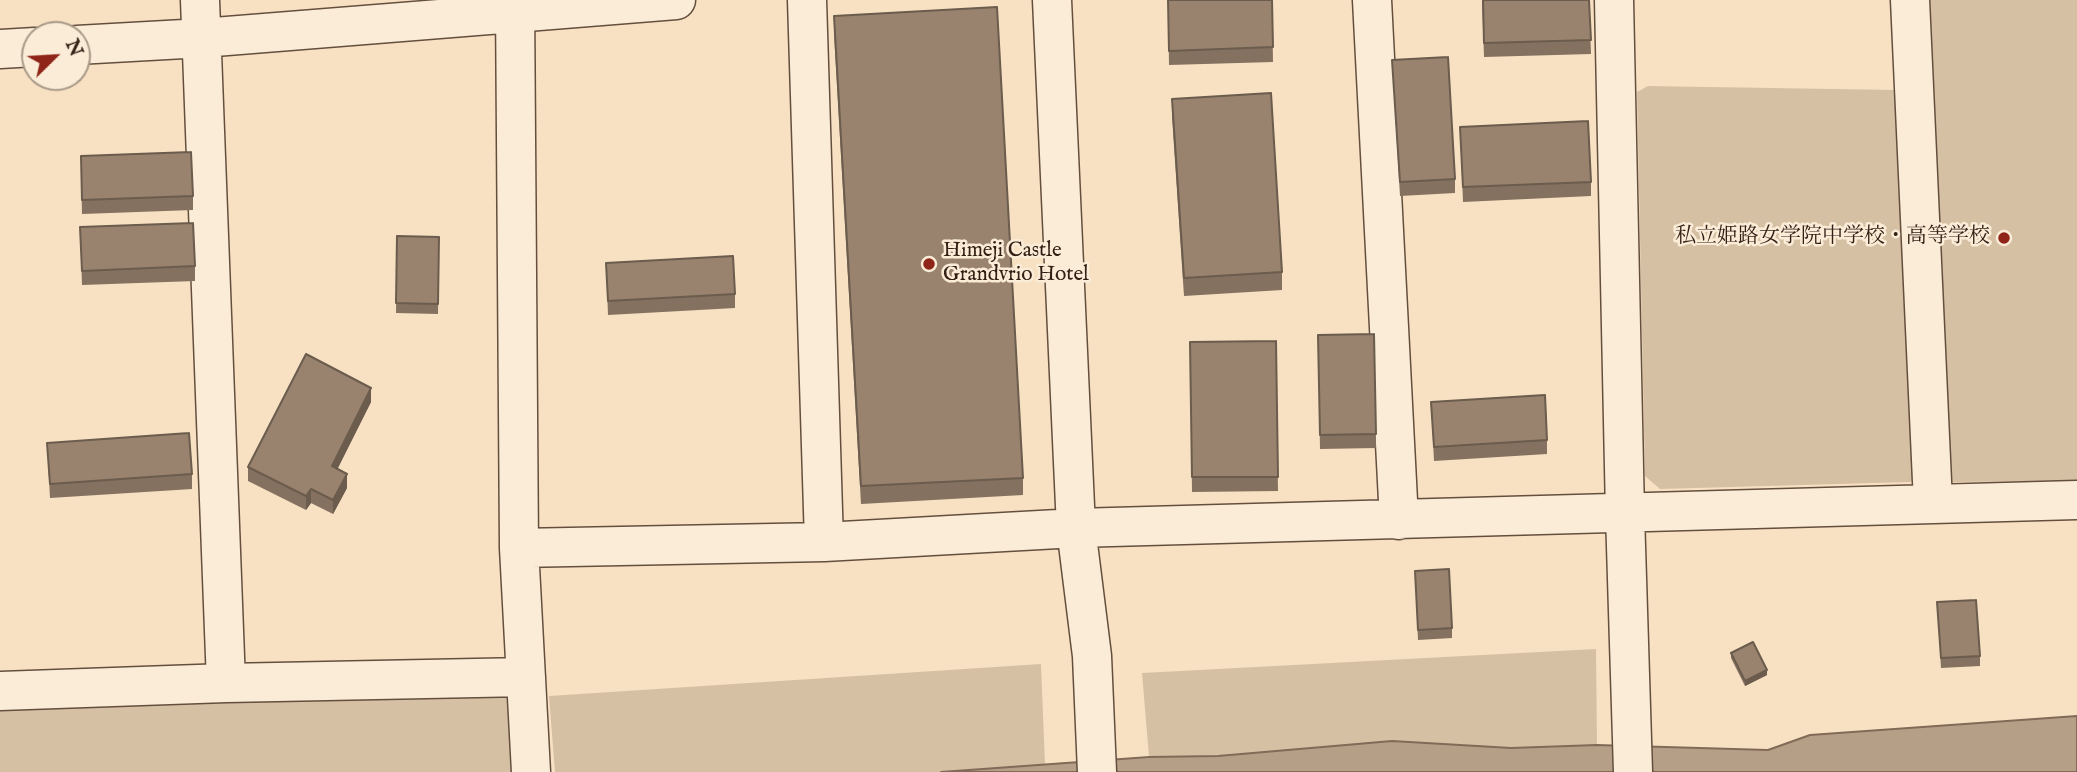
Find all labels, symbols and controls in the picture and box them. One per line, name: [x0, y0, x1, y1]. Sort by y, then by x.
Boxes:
north arrow: [21, 21, 91, 91]
text: N: [59, 36, 88, 61]
place label: 私立姫路女学院中学校・高等学校: [1675, 225, 1990, 251]
marker: 私立姫路女学院中学校・高等学校: [1996, 230, 2012, 246]
place label: Himeji Castle Grandvrio Hotel: [943, 239, 1089, 289]
marker: Himeji Castle Grandvrio Hotel: [921, 256, 937, 272]

